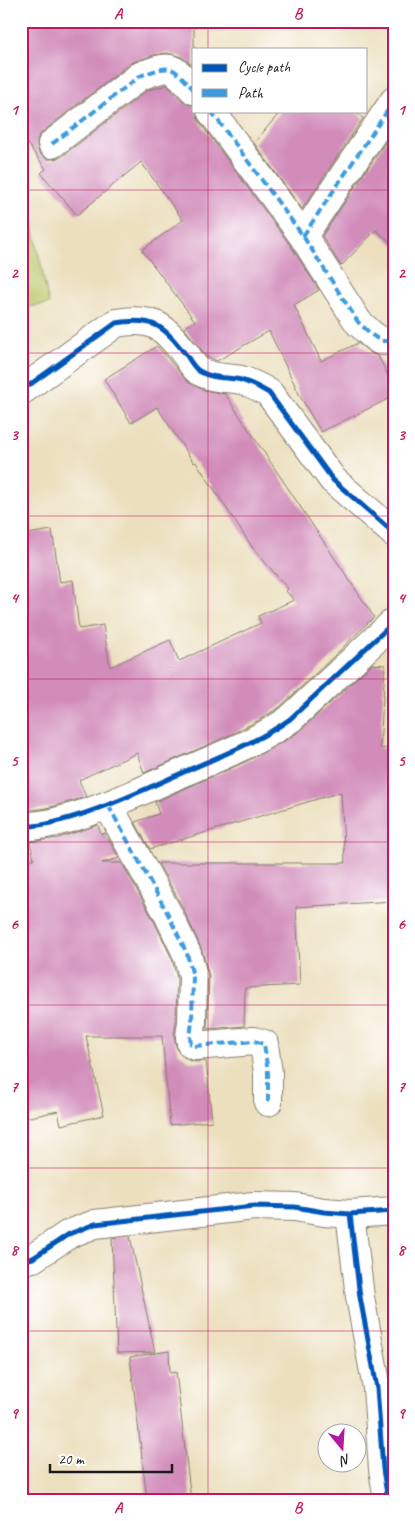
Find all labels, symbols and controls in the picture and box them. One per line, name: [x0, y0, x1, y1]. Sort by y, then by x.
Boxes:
text: A: [114, 4, 124, 24]
text: B: [294, 4, 304, 24]
legend: [192, 48, 368, 112]
text: Cycle path: [238, 58, 290, 77]
text: Path: [238, 84, 264, 103]
text: 1: [10, 100, 19, 120]
text: 1: [397, 100, 406, 120]
text: 2: [10, 263, 19, 283]
text: 2: [397, 263, 406, 283]
text: 3: [10, 425, 19, 445]
text: 3: [397, 425, 406, 445]
text: 4: [10, 588, 19, 608]
text: 4: [397, 588, 406, 608]
text: 5: [11, 751, 20, 771]
text: 5: [398, 751, 407, 771]
text: 6: [10, 914, 19, 934]
text: 6: [397, 914, 406, 934]
text: 7: [10, 1077, 19, 1097]
text: 7: [397, 1077, 406, 1097]
text: 8: [10, 1240, 19, 1260]
text: 8: [397, 1240, 406, 1260]
text: 9: [10, 1403, 19, 1423]
text: 9: [397, 1403, 406, 1423]
north arrow: [318, 1424, 368, 1474]
scale bar: [50, 1441, 172, 1473]
text: 20 m: [58, 1450, 85, 1469]
text: N: [337, 1450, 353, 1470]
text: A: [114, 1498, 124, 1518]
text: B: [294, 1498, 304, 1518]

